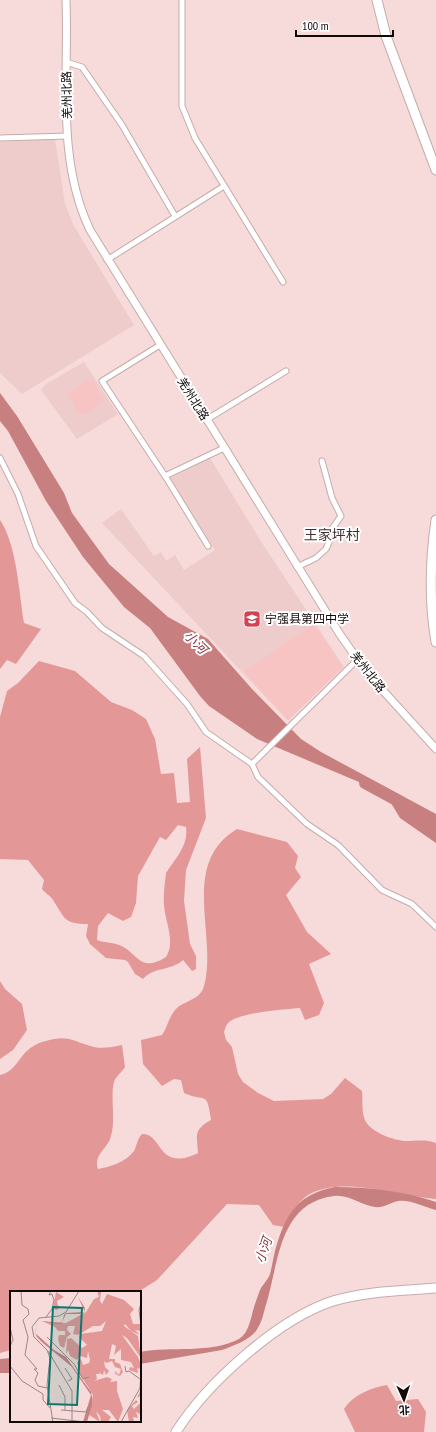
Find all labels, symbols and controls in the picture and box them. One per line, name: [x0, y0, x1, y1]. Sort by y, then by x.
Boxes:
scale bar: [296, 12, 393, 38]
text: 100 m: [302, 18, 329, 33]
street label: 羌州北路: [59, 71, 74, 119]
street label: 羌州北路: [174, 374, 213, 423]
district label: 王家坪村: [304, 526, 360, 544]
school or university icon: 宁强县第四中学: [242, 609, 262, 629]
place label: 宁强县第四中学: [265, 611, 349, 626]
water label: 小河: [180, 627, 213, 660]
street label: 羌州北路: [348, 648, 389, 695]
water label: 小河: [251, 1232, 277, 1265]
inset map: [10, 1291, 141, 1422]
north arrow: [384, 1380, 424, 1420]
text: 北: [399, 1403, 410, 1417]

